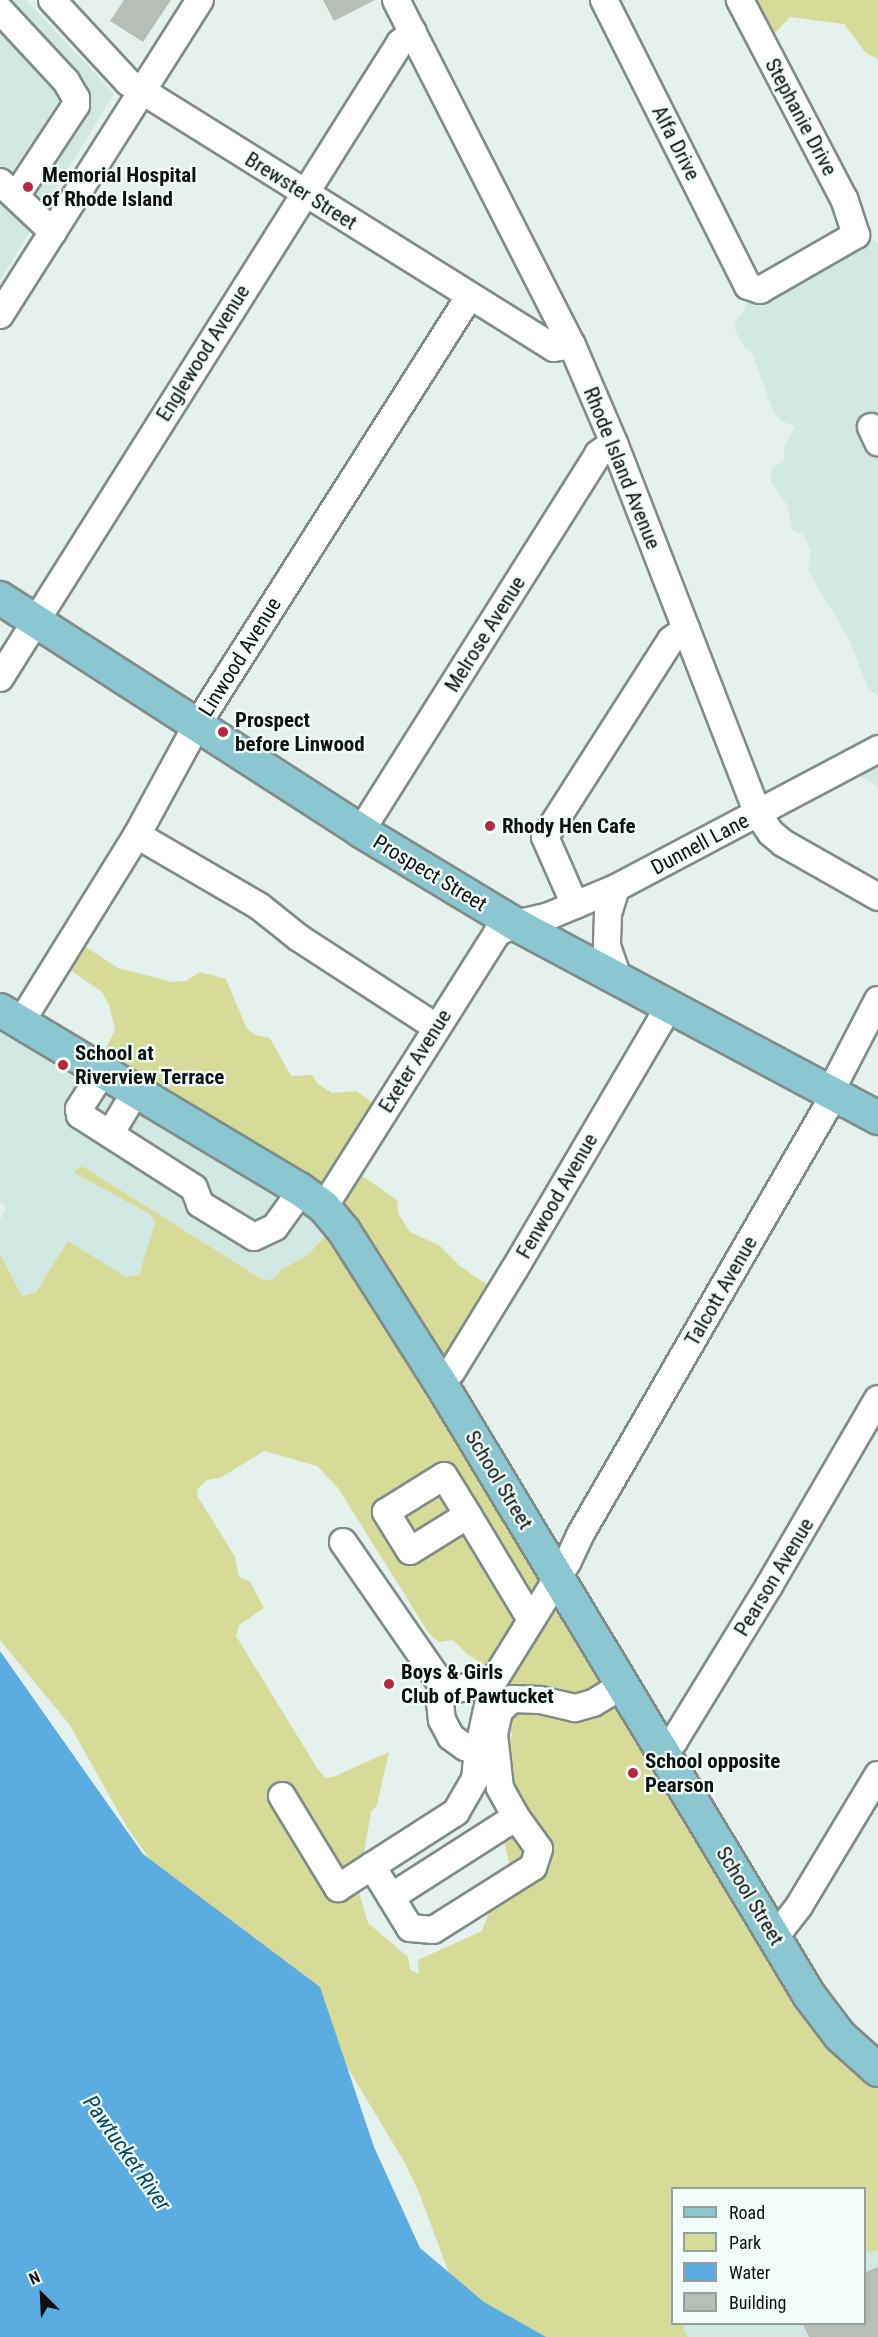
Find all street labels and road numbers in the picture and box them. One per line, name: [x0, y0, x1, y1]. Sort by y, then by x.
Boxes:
street label: Stephanie Drive: [760, 54, 842, 180]
street label: Alfa Drive: [647, 101, 705, 185]
street label: Brewster Street: [240, 147, 362, 235]
street label: Englewood Avenue: [151, 280, 255, 426]
street label: Rhode Island Avenue: [578, 383, 666, 553]
street label: Melrose Avenue: [439, 571, 531, 697]
street label: Linwood Avenue: [193, 593, 287, 721]
street label: Dunnell Lane: [647, 808, 753, 880]
street label: Prospect Street: [369, 829, 491, 917]
street label: Exeter Avenue: [373, 1005, 457, 1117]
street label: Fenwood Avenue: [511, 1129, 603, 1263]
street label: Talcott Avenue: [679, 1232, 763, 1350]
street label: School Street: [460, 1426, 538, 1534]
street label: Pearson Avenue: [729, 1513, 819, 1641]
street label: School Street: [711, 1842, 789, 1950]

